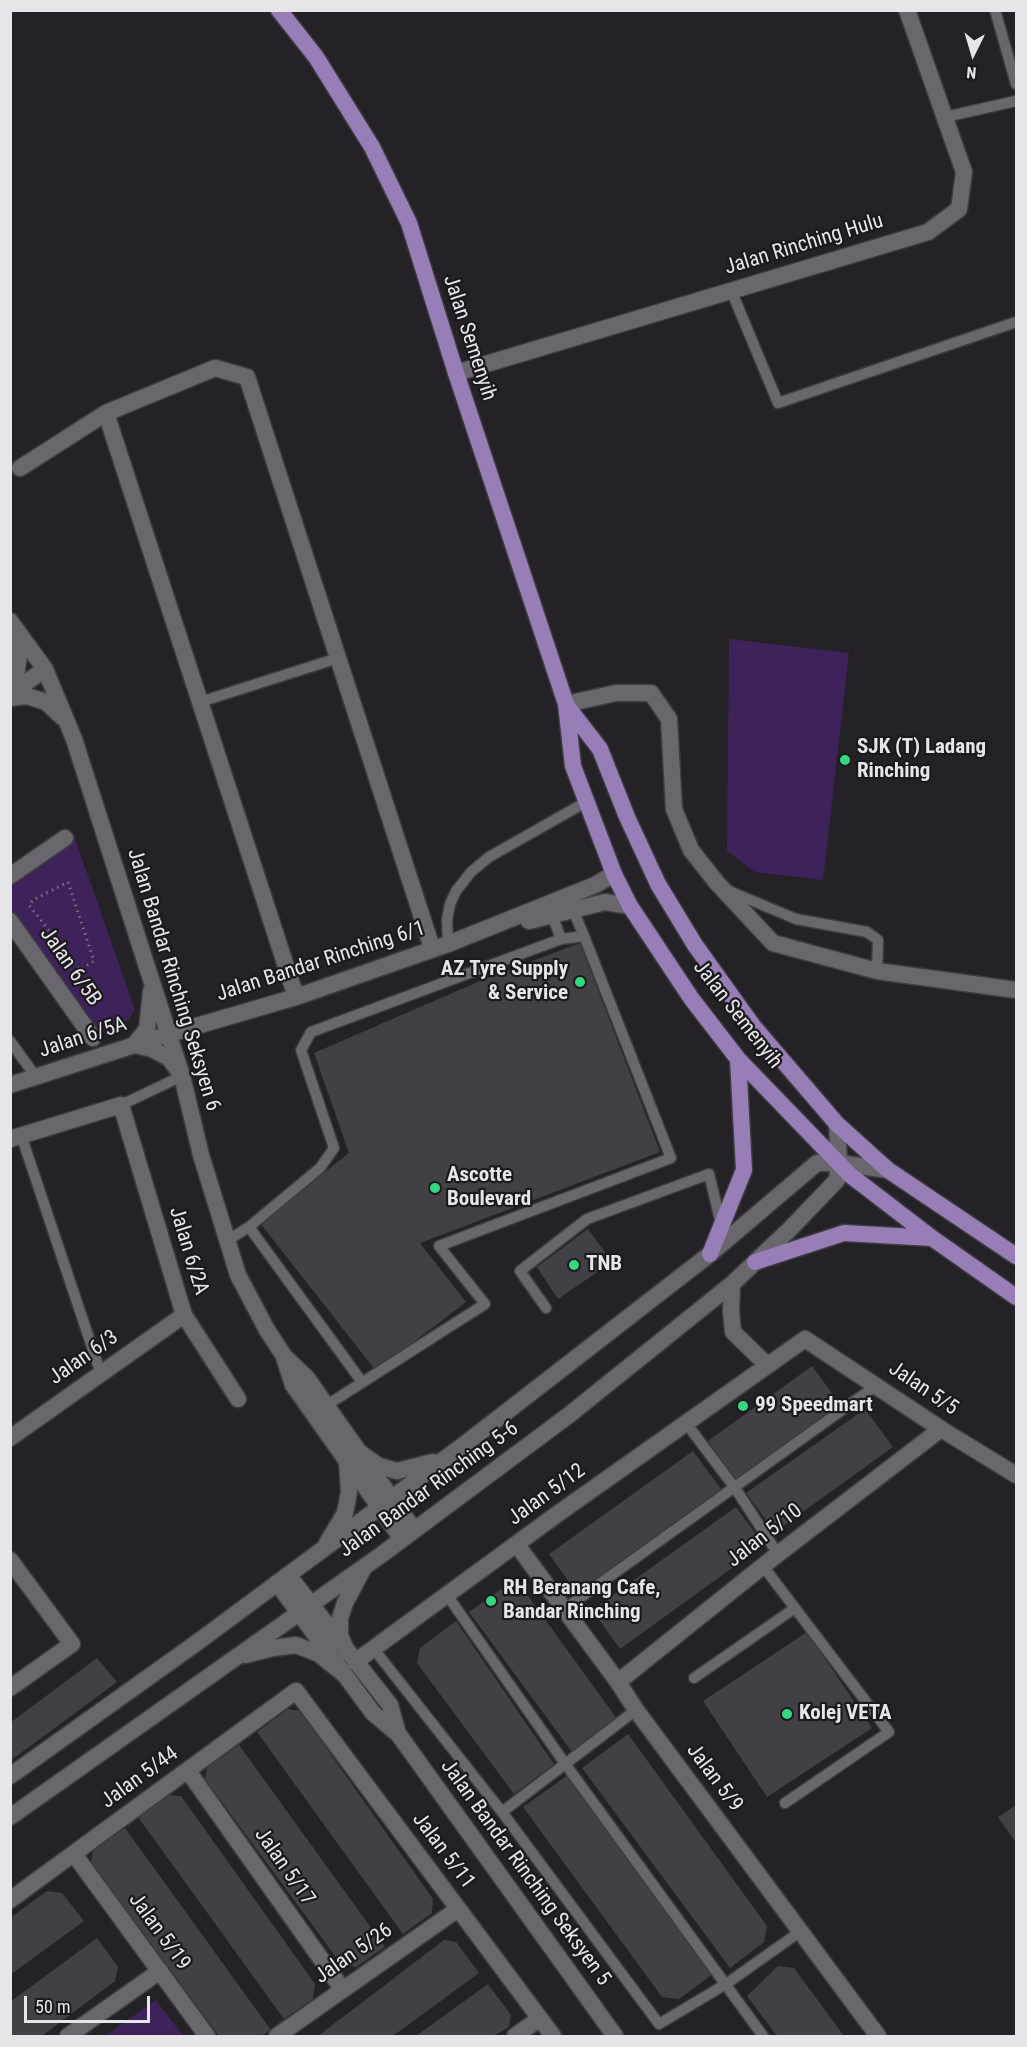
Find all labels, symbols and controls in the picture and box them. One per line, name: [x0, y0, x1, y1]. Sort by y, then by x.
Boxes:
north arrow: [943, 24, 1003, 84]
text: N: [966, 63, 977, 82]
street label: Jalan Rinching Hulu: [722, 209, 886, 281]
street label: Jalan Semenyih: [437, 272, 501, 404]
place label: SJK (T) Ladang Rinching: [857, 735, 986, 785]
marker: SJK (T) Ladang Rinching: [838, 753, 852, 767]
street label: Jalan Bandar Rinching Seksyen 6: [121, 846, 225, 1114]
street label: Jalan Bandar Rinching 6/1: [213, 916, 429, 1008]
street label: Jalan 6/5B: [34, 923, 106, 1011]
street label: Jalan Semenyih: [687, 956, 787, 1074]
place label: AZ Tyre Supply & Service: [441, 957, 568, 1007]
marker: AZ Tyre Supply & Service: [573, 975, 587, 989]
street label: Jalan 6/5A: [36, 1012, 130, 1064]
place label: Ascotte Boulevard: [447, 1163, 531, 1213]
marker: Ascotte Boulevard: [428, 1181, 442, 1195]
street label: Jalan 6/2A: [163, 1204, 213, 1298]
place label: TNB: [586, 1252, 622, 1278]
marker: TNB: [567, 1258, 581, 1272]
street label: Jalan 6/3: [45, 1325, 123, 1391]
street label: Jalan 5/5: [883, 1357, 963, 1421]
place label: 99 Speedmart: [755, 1393, 873, 1419]
marker: 99 Speedmart: [736, 1399, 750, 1413]
street label: Jalan Bandar Rinching 5-6: [334, 1416, 524, 1564]
street label: Jalan 5/12: [504, 1459, 590, 1531]
street label: Jalan 5/10: [722, 1499, 808, 1573]
place label: RH Beranang Cafe, Bandar Rinching: [503, 1576, 660, 1626]
marker: RH Beranang Cafe, Bandar Rinching: [484, 1594, 498, 1608]
place label: Kolej VETA: [799, 1701, 891, 1727]
marker: Kolej VETA: [780, 1707, 794, 1721]
street label: Jalan 5/9: [680, 1739, 748, 1817]
street label: Jalan 5/44: [97, 1742, 183, 1814]
street label: Jalan Bandar Rinching Seksyen 5: [435, 1755, 615, 1991]
street label: Jalan 5/11: [406, 1808, 480, 1894]
street label: Jalan 5/17: [248, 1823, 320, 1911]
street label: Jalan 5/19: [123, 1889, 195, 1975]
street label: Jalan 5/26: [310, 1918, 398, 1990]
scale bar: [27, 1984, 153, 2022]
text: 50 m: [35, 1996, 70, 2017]

